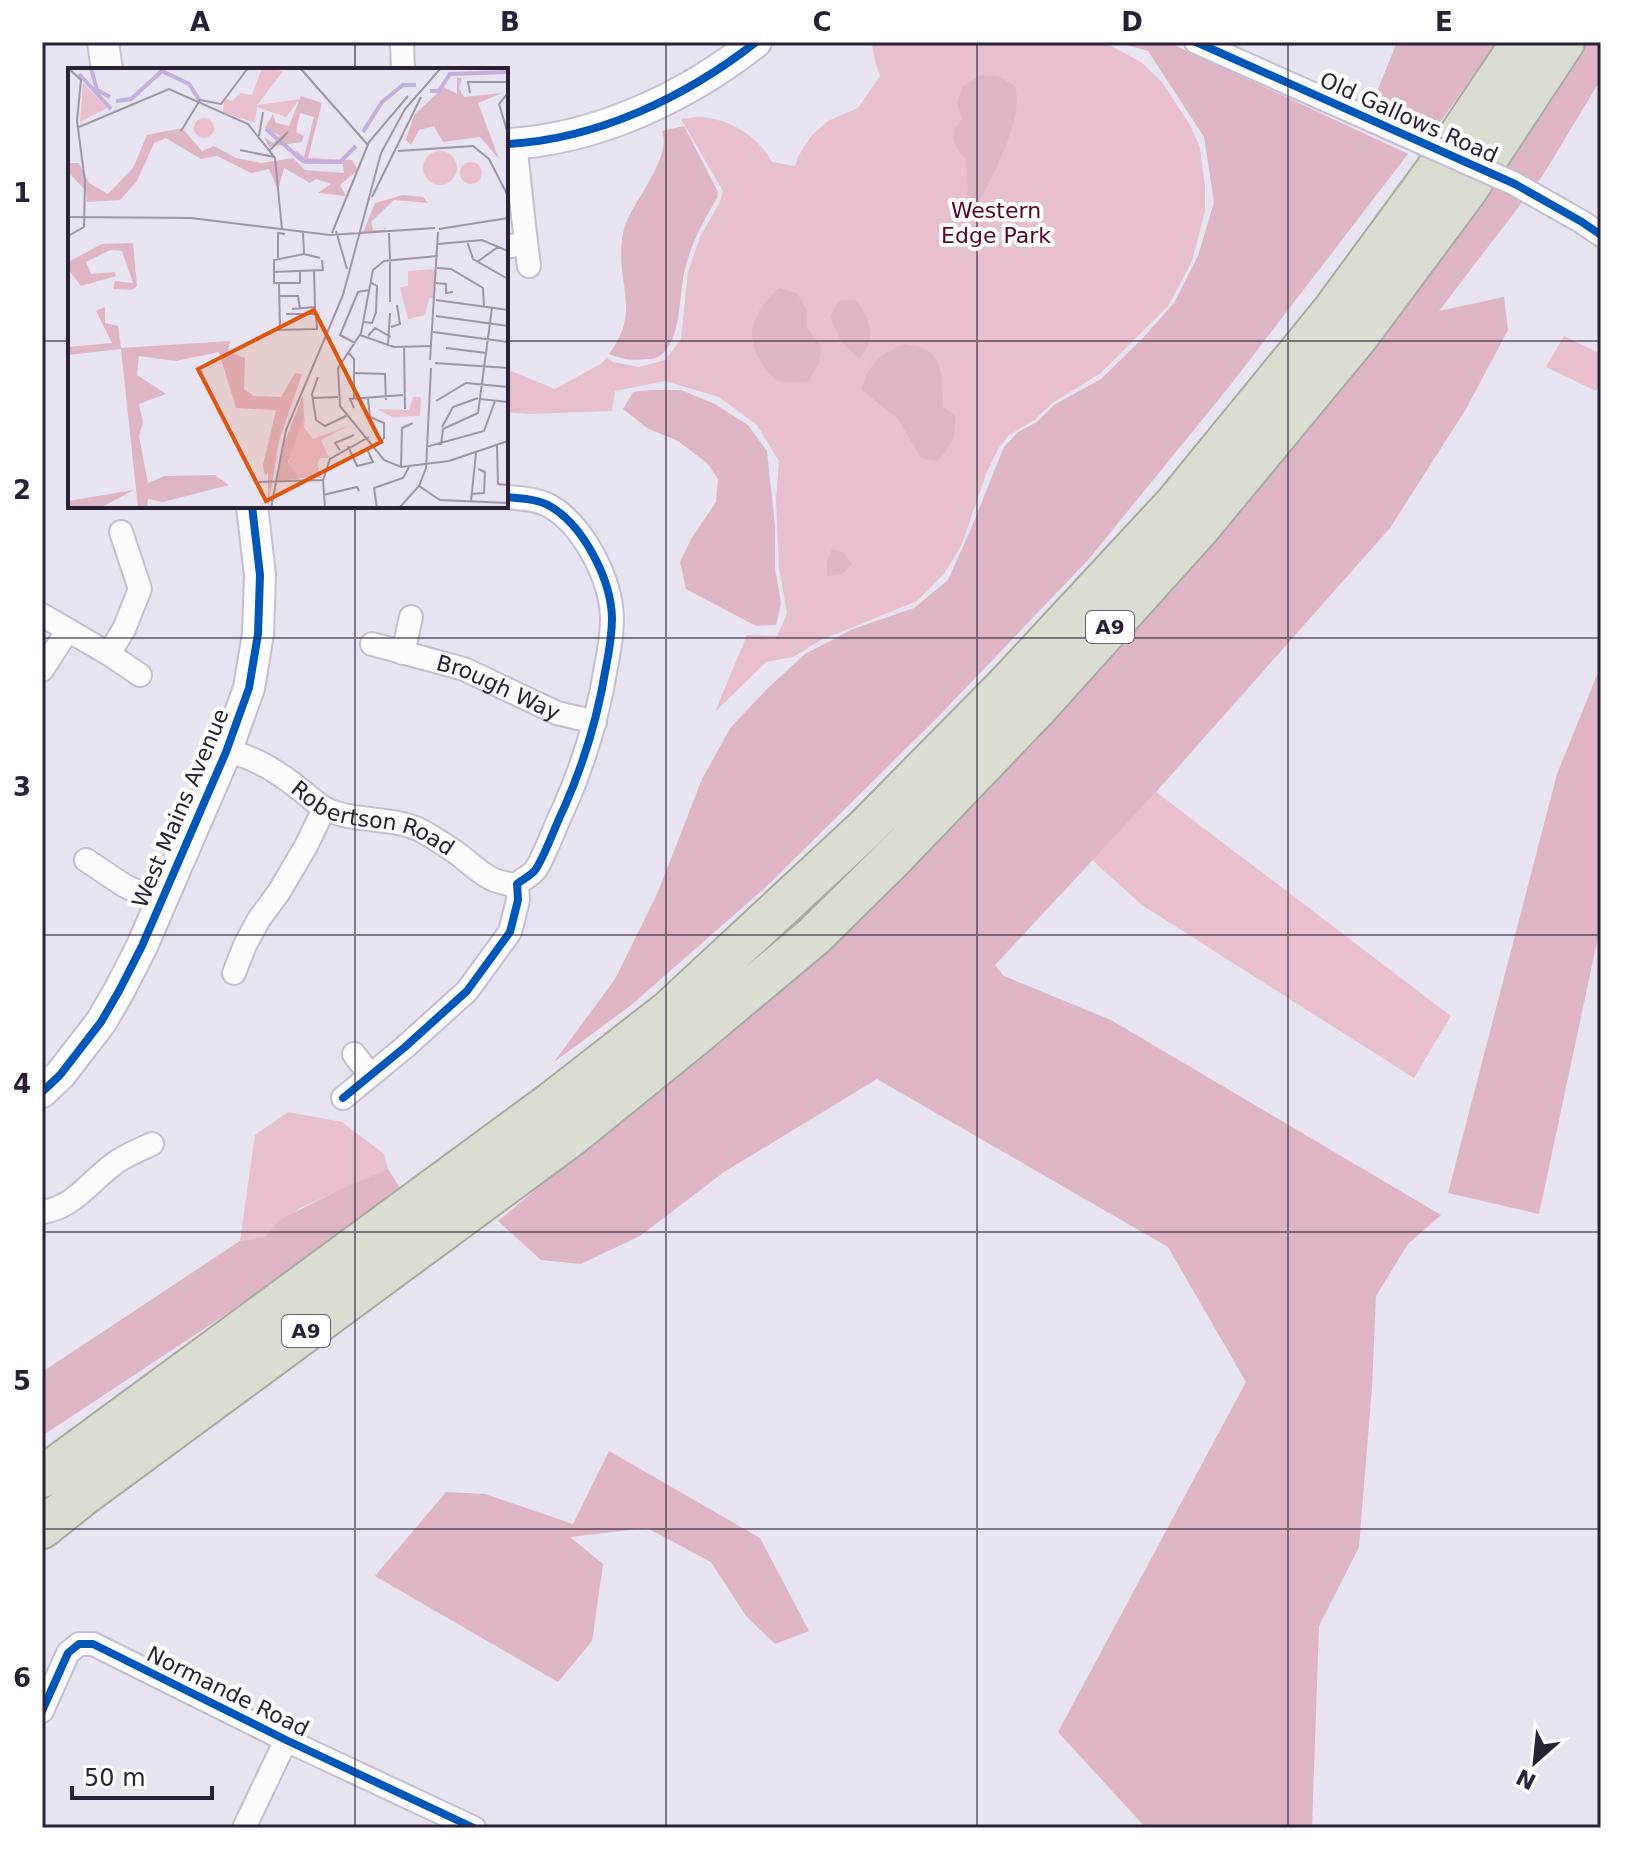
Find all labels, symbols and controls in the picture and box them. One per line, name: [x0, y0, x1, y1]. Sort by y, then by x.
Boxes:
text: A: [190, 7, 210, 37]
text: B: [500, 7, 520, 37]
text: C: [812, 7, 832, 37]
text: D: [1121, 7, 1143, 37]
text: E: [1435, 7, 1453, 37]
street label: Old Gallows Road: [1316, 67, 1502, 168]
inset map: [68, 68, 508, 508]
text: 1: [13, 178, 31, 208]
park label: Western Edge Park: [941, 198, 1051, 248]
text: 2: [13, 475, 31, 505]
road number: A9: [1086, 611, 1134, 643]
street label: Brough Way: [434, 650, 564, 726]
street label: West Mains Avenue: [127, 705, 234, 911]
text: 3: [13, 772, 31, 802]
street label: Robertson Road: [286, 776, 459, 861]
text: 4: [13, 1069, 31, 1099]
road number: A9: [282, 1315, 330, 1347]
text: 5: [13, 1366, 31, 1396]
street label: Normande Road: [143, 1641, 313, 1742]
text: 6: [13, 1663, 31, 1693]
north arrow: [1495, 1722, 1575, 1802]
scale bar: [72, 1750, 212, 1800]
text: 50 m: [84, 1764, 146, 1792]
text: N: [1512, 1764, 1540, 1795]

